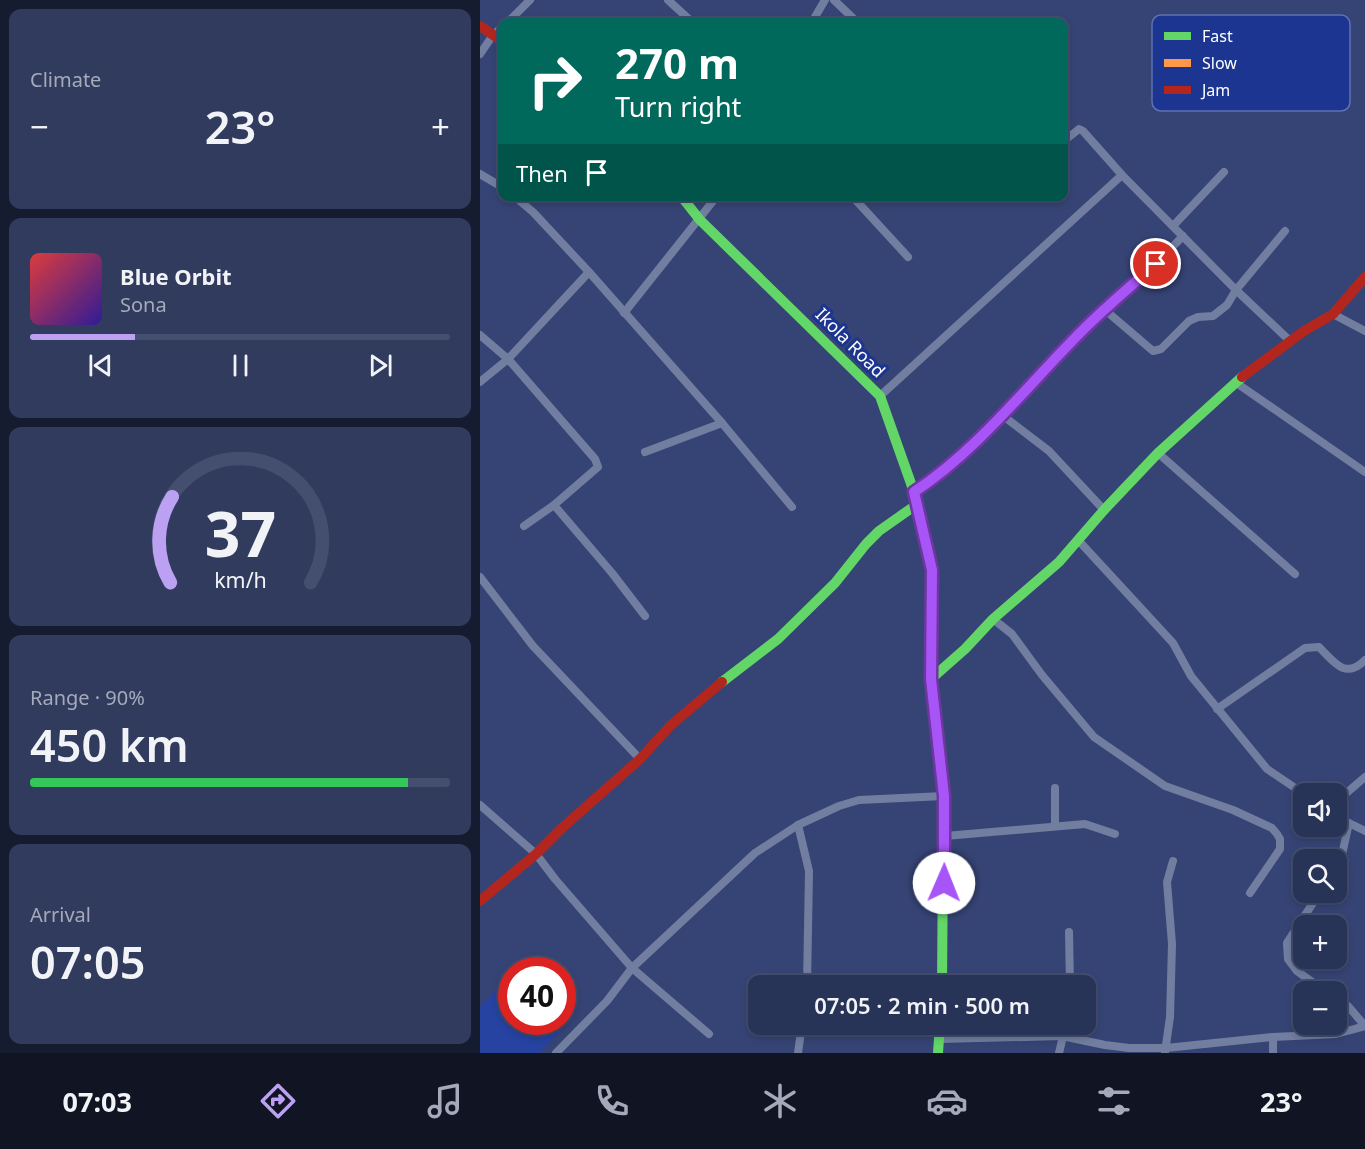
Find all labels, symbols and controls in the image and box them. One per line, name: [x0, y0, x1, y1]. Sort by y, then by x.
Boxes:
legend: [1152, 15, 1350, 111]
text: Fast: [1202, 25, 1233, 47]
text: 270 m: [615, 34, 739, 91]
icon: right: [516, 42, 594, 120]
text: Slow: [1202, 52, 1237, 74]
text: Climate: [30, 66, 101, 93]
text: Jam: [1200, 79, 1230, 101]
text: Turn right: [615, 88, 741, 125]
text: 23°: [205, 96, 275, 157]
text: −: [30, 104, 49, 149]
text: +: [431, 104, 450, 149]
icon: arrive: [580, 156, 613, 189]
text: Then: [516, 158, 568, 188]
pin: [1130, 238, 1181, 289]
icon: arrive: [1139, 247, 1172, 280]
text: Blue Orbit: [120, 261, 232, 291]
text: Sona: [120, 291, 167, 318]
street label: Ikola Road: [811, 302, 891, 382]
icon: previous: [84, 349, 117, 382]
icon: pause: [224, 349, 257, 382]
icon: next: [364, 349, 397, 382]
text: 37: [204, 491, 276, 576]
text: km/h: [214, 566, 266, 595]
text: Range · 90%: [30, 684, 145, 711]
text: 450 km: [30, 714, 189, 775]
map controls: [1293, 783, 1347, 1035]
button: sound: [1293, 783, 1347, 837]
button: search: [1293, 849, 1347, 903]
position arrow: [912, 851, 976, 915]
text: Arrival: [30, 901, 91, 928]
button: +: [1293, 915, 1347, 969]
text: 07:05: [30, 931, 145, 992]
speed limit sign: 40: [498, 957, 576, 1035]
button: −: [1293, 981, 1347, 1035]
text: 07:05 · 2 min · 500 m: [814, 990, 1030, 1020]
icon: directions: [257, 1080, 299, 1122]
icon: music: [424, 1080, 466, 1122]
icon: phone: [591, 1080, 633, 1122]
icon: climate: [759, 1080, 801, 1122]
icon: car: [926, 1080, 968, 1122]
icon: filters: [1093, 1080, 1135, 1122]
text: 07:03: [63, 1083, 132, 1120]
text: 23°: [1260, 1083, 1302, 1120]

